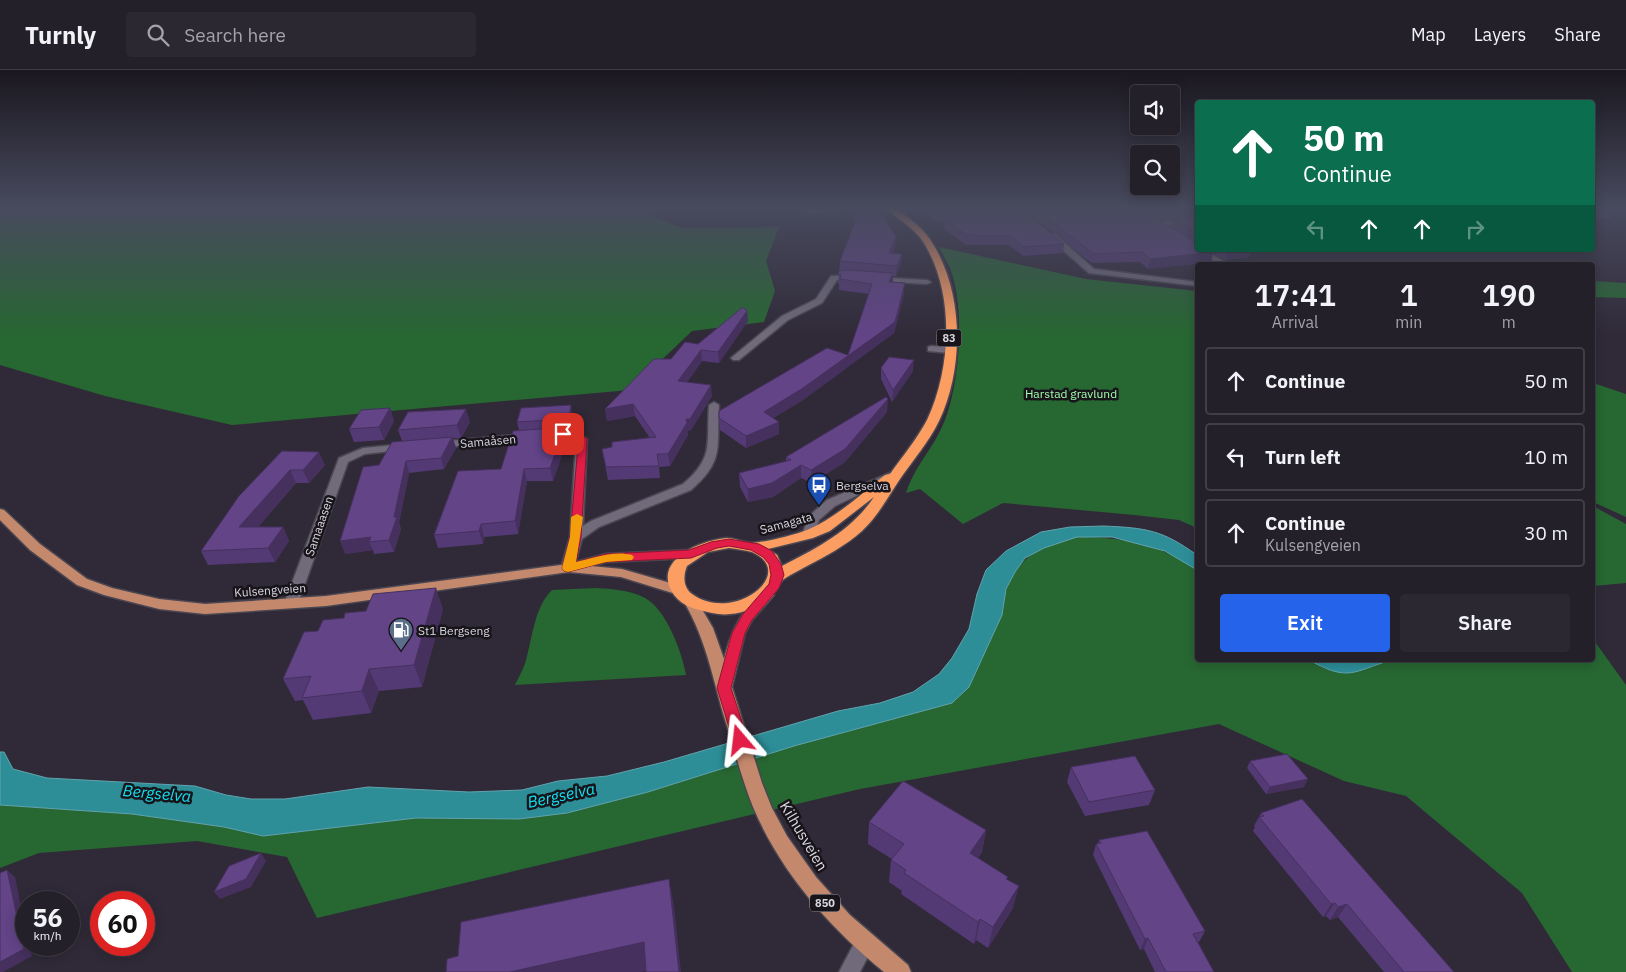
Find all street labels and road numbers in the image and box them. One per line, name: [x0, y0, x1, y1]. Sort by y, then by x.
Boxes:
road number: 83: [936, 330, 962, 346]
street label: Samaåsen: [459, 431, 517, 451]
street label: Samaaasen: [302, 494, 336, 558]
street label: Samagata: [758, 509, 814, 537]
street label: Kulsengveien: [234, 580, 306, 600]
street label: Kilhusveien: [776, 798, 832, 874]
road number: 850: [810, 894, 840, 911]

